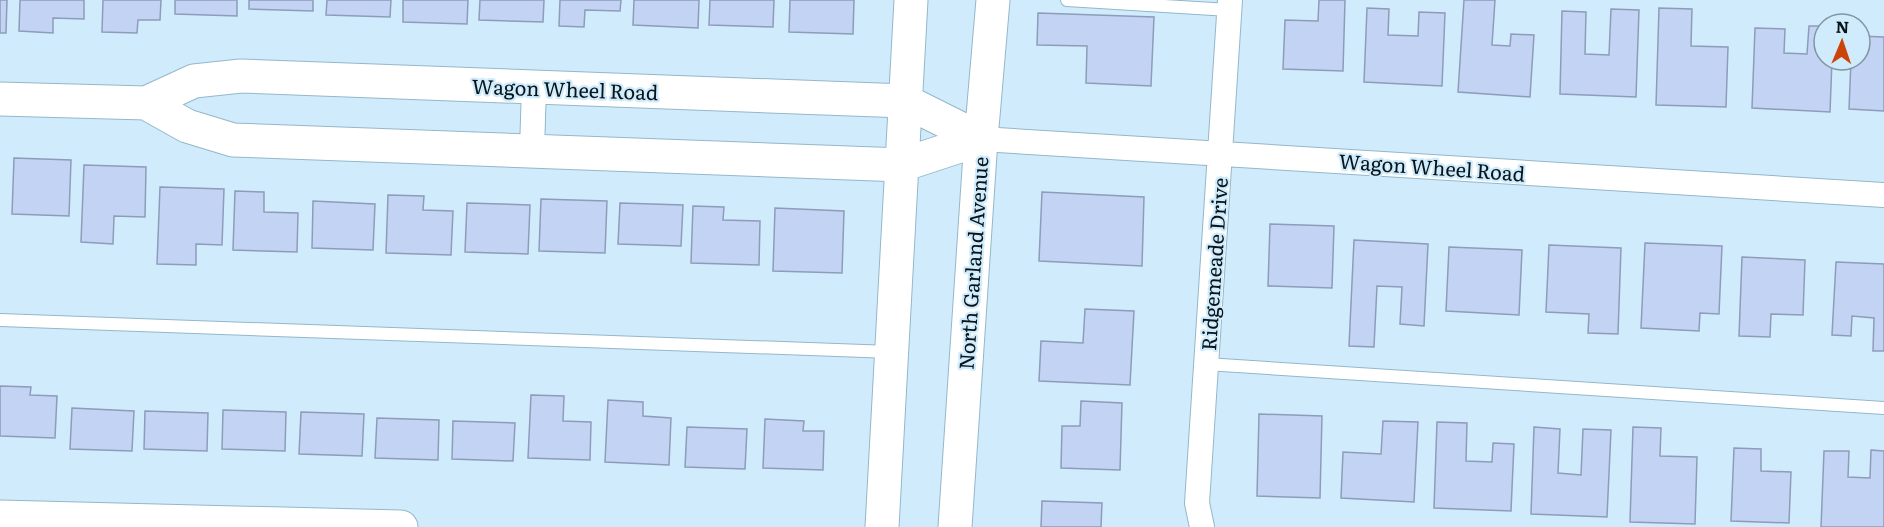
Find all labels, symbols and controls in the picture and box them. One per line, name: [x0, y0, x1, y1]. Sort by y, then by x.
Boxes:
north arrow: [1812, 12, 1872, 72]
text: N: [1835, 14, 1850, 38]
street label: Wagon Wheel Road: [471, 70, 659, 106]
street label: Wagon Wheel Road: [1338, 145, 1526, 187]
street label: North Garland Avenue: [950, 155, 994, 371]
street label: Ridgemeade Drive: [1192, 176, 1234, 352]

